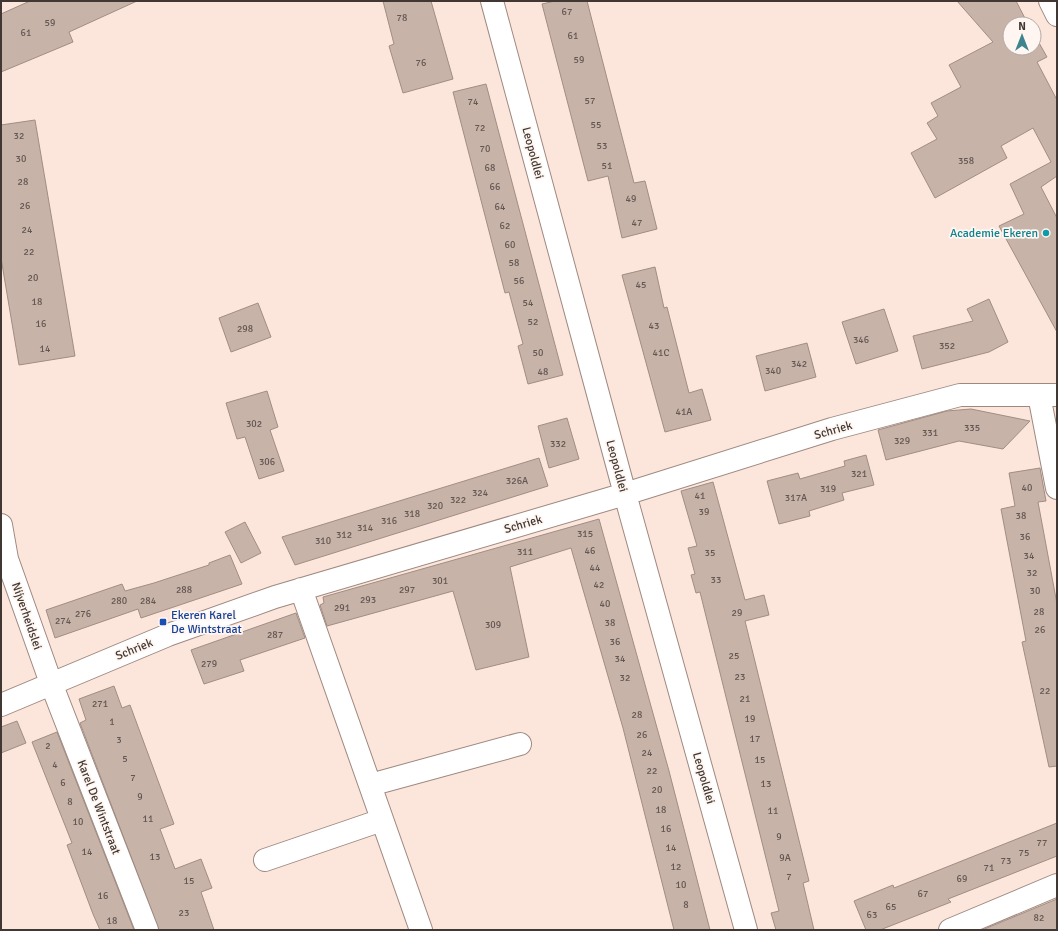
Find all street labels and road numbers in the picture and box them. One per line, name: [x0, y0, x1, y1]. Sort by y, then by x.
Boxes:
street label: Leopoldlei: [518, 125, 547, 181]
street label: Schriek: [812, 418, 854, 443]
street label: Leopoldlei: [602, 438, 631, 494]
street label: Schriek: [502, 512, 544, 537]
street label: Nijverheidslei: [8, 580, 45, 652]
street label: Schriek: [113, 635, 155, 664]
street label: Leopoldlei: [689, 750, 718, 806]
street label: Karel De Wintstraat: [74, 758, 123, 857]

